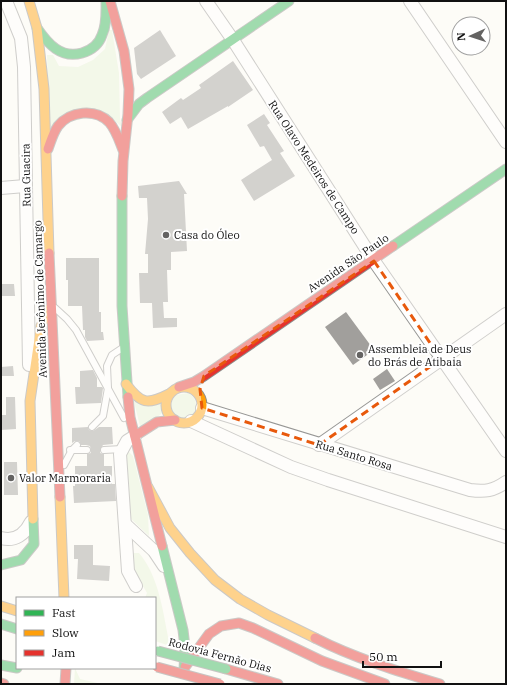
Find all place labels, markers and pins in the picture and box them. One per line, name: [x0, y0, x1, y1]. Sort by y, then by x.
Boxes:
place label: Casa do Óleo: [174, 228, 240, 242]
marker: Casa do Óleo: [161, 230, 171, 240]
place label: Assembleia de Deus do Brás de Atibaia: [368, 342, 471, 369]
marker: Assembleia de Deus do Brás de Atibaia: [355, 350, 365, 360]
place label: Valor Marmoraria: [19, 471, 111, 485]
marker: Valor Marmoraria: [6, 473, 16, 483]

